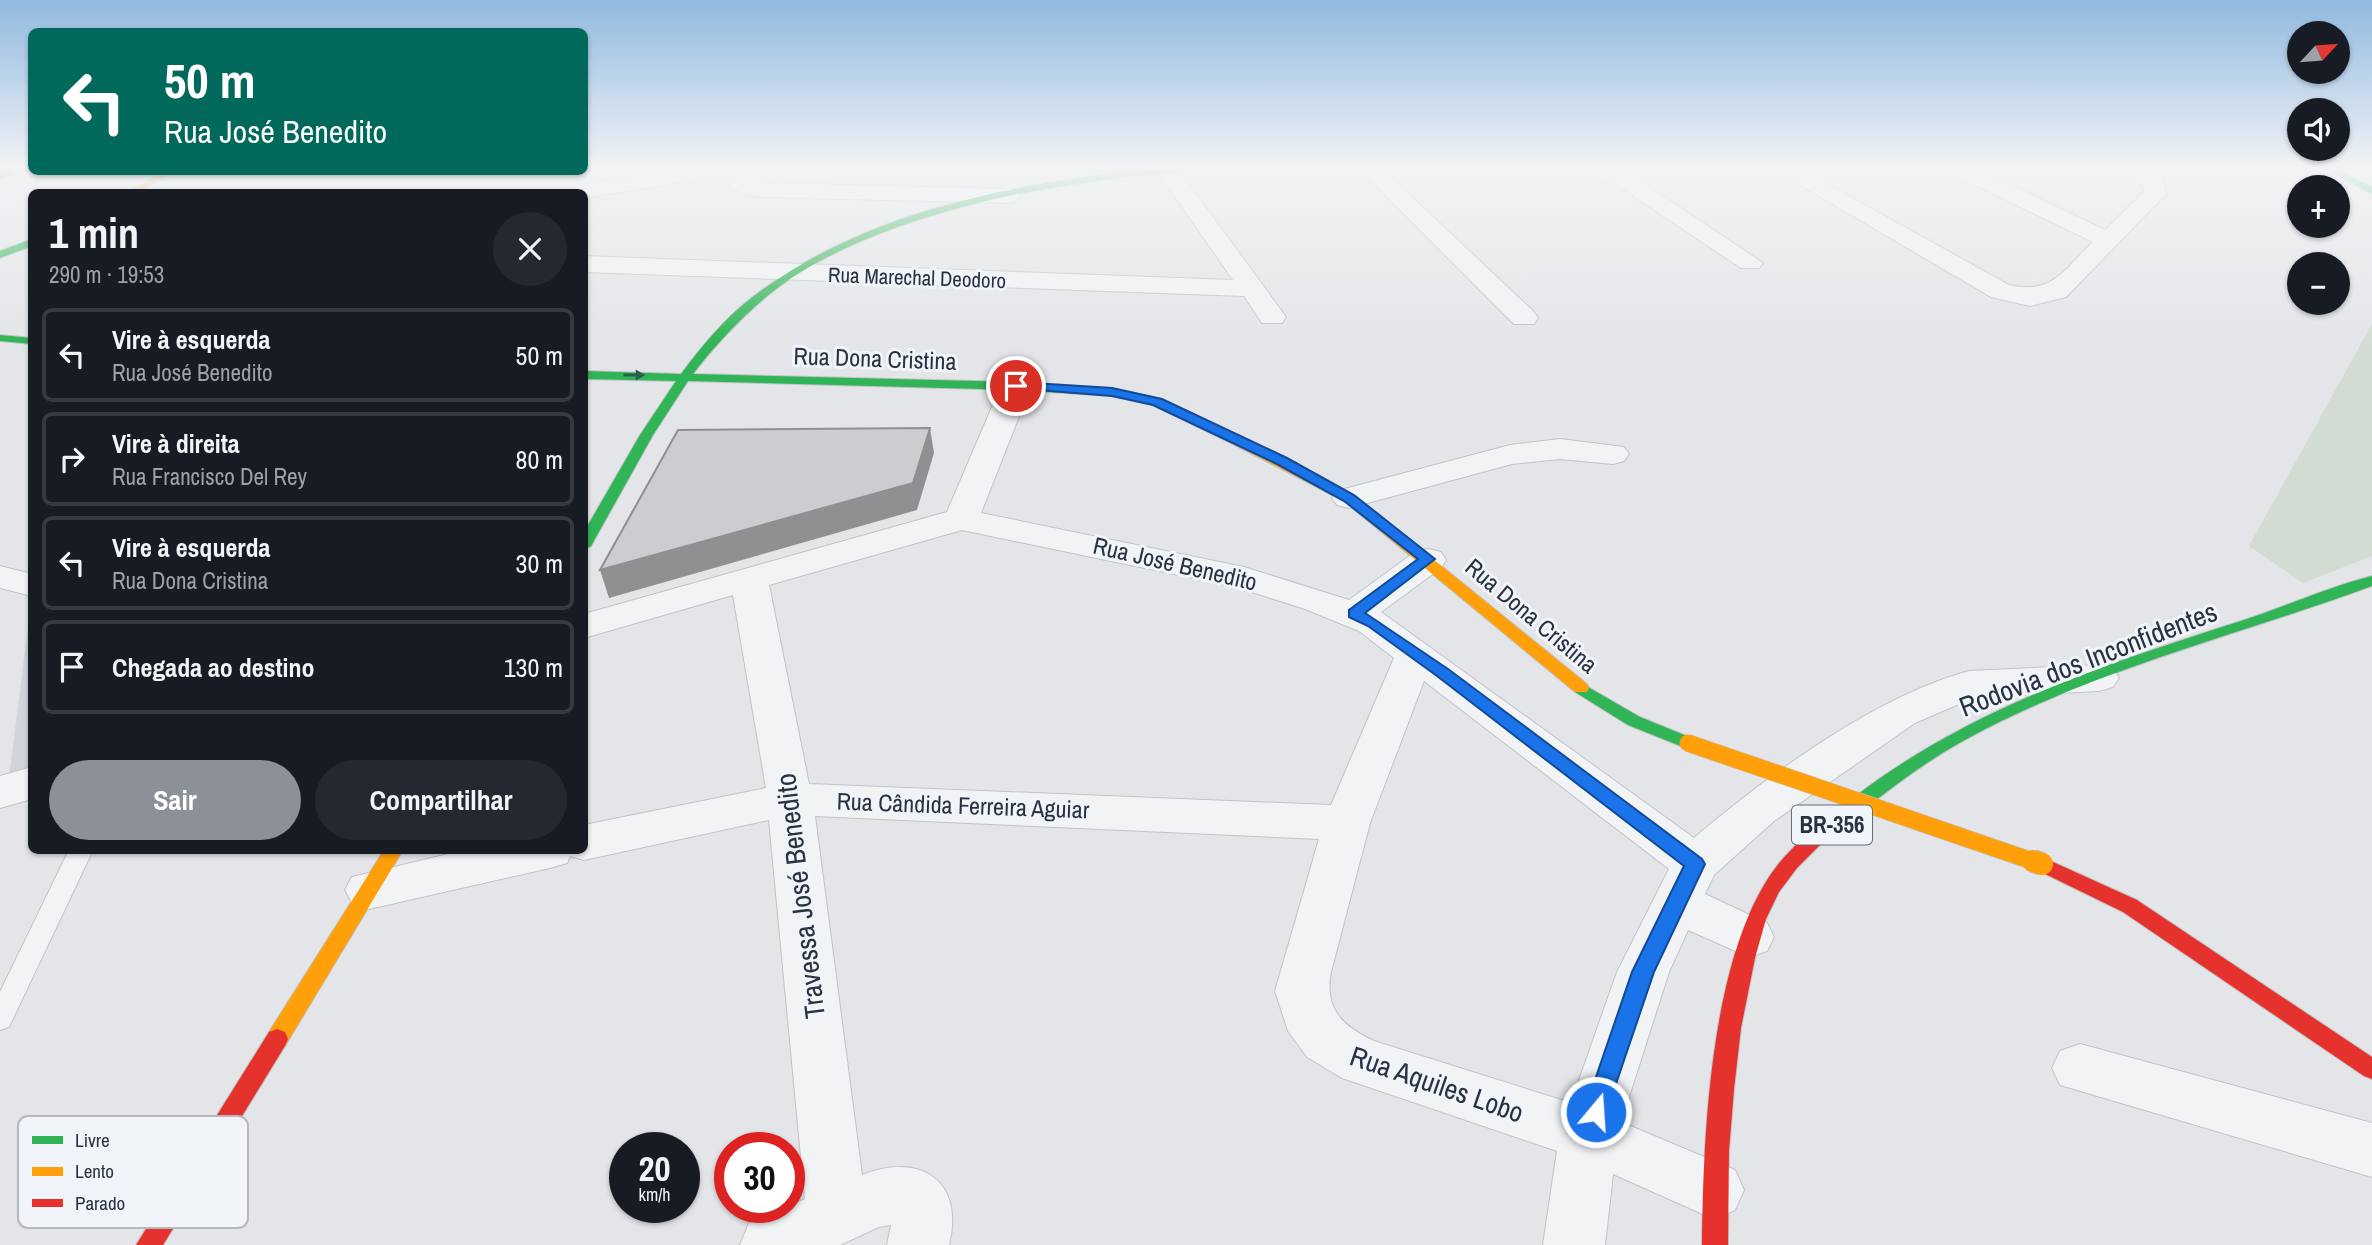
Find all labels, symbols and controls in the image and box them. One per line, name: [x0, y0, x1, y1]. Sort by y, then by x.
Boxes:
north arrow: [2287, 21, 2350, 84]
map controls: [2287, 21, 2350, 315]
text: 50 m: [164, 47, 256, 113]
icon: left: [49, 56, 140, 147]
button: sound: [2287, 98, 2350, 161]
text: Rua José Benedito: [164, 110, 387, 153]
button: +: [2287, 175, 2350, 238]
text: 1 min: [49, 205, 139, 261]
button: close: [493, 212, 567, 286]
button: −: [2287, 252, 2350, 315]
text: 290 m · 19:53: [49, 259, 164, 290]
street label: Rua Marechal Deodoro: [828, 260, 1006, 295]
text: Vire à esquerda: [112, 322, 270, 357]
icon: left: [53, 336, 91, 374]
text: 50 m: [516, 338, 563, 373]
street label: Rua Dona Cristina: [793, 339, 957, 377]
pin: [986, 356, 1046, 416]
text: Rua José Benedito: [112, 357, 272, 388]
icon: arrive: [997, 367, 1035, 405]
one-way arrow: [624, 369, 646, 381]
text: Vire à direita: [112, 426, 240, 461]
icon: right: [53, 440, 91, 478]
text: 80 m: [516, 442, 563, 477]
text: Rua Francisco Del Rey: [112, 461, 307, 492]
street label: Rua José Benedito: [1090, 529, 1260, 597]
text: Vire à esquerda: [112, 530, 270, 565]
icon: left: [53, 544, 91, 582]
text: 30 m: [516, 546, 563, 581]
street label: Rua Dona Cristina: [1459, 551, 1604, 680]
text: Rua Dona Cristina: [112, 565, 268, 596]
street label: Rodovia dos Inconfidentes: [1954, 592, 2222, 726]
icon: arrive: [53, 648, 91, 686]
text: Chegada ao destino: [112, 650, 315, 685]
text: 130 m: [504, 650, 563, 685]
button: Sair: [49, 760, 301, 840]
button: Compartilhar: [315, 760, 567, 840]
street label: Travessa José Benedito: [766, 771, 834, 1021]
street label: Rua Cândida Ferreira Aguiar: [836, 785, 1090, 825]
road number: BR-356: [1792, 806, 1872, 845]
street label: Rua Aquiles Lobo: [1345, 1037, 1529, 1131]
position arrow: [1559, 1075, 1633, 1149]
legend: [18, 1116, 248, 1228]
text: Livre: [75, 1127, 110, 1153]
speed limit sign: 30: [714, 1132, 805, 1223]
text: 20: [639, 1145, 670, 1192]
text: Lento: [75, 1158, 114, 1184]
text: km/h: [639, 1182, 671, 1207]
text: Parado: [75, 1190, 125, 1216]

